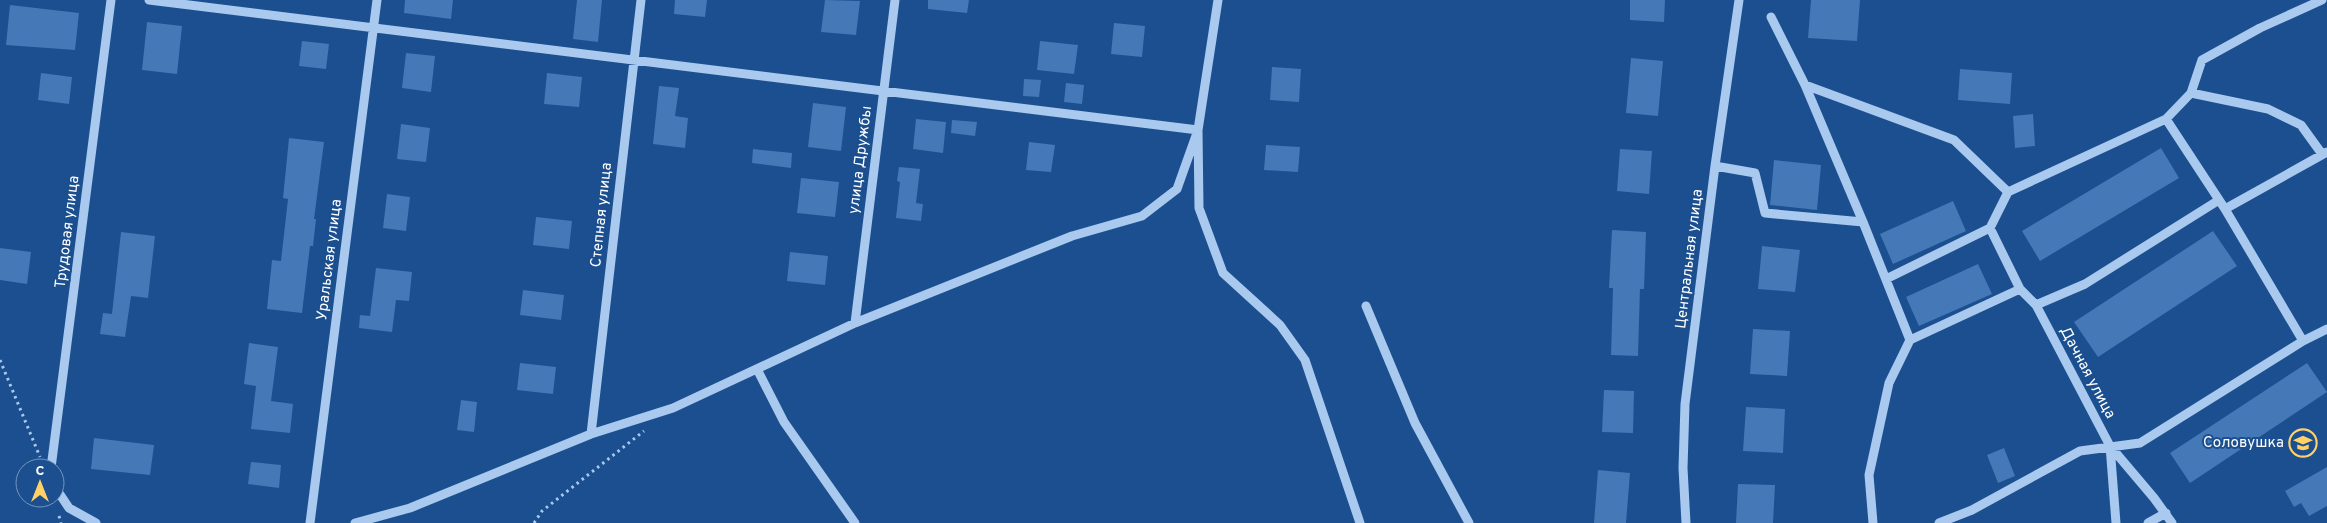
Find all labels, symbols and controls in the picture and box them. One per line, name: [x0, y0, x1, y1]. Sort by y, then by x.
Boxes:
street label: улица Дружбы: [845, 105, 877, 215]
street label: Степная улица: [587, 162, 617, 268]
street label: Трудовая улица: [52, 175, 84, 289]
street label: Центральная улица: [1672, 188, 1708, 330]
street label: Уральская улица: [313, 198, 347, 322]
street label: Дачная улица: [2055, 324, 2119, 422]
school or university icon: Соловушка: [2288, 428, 2318, 458]
place label: Соловушка: [2203, 434, 2284, 453]
north arrow: [15, 458, 65, 508]
text: С: [36, 463, 45, 480]

